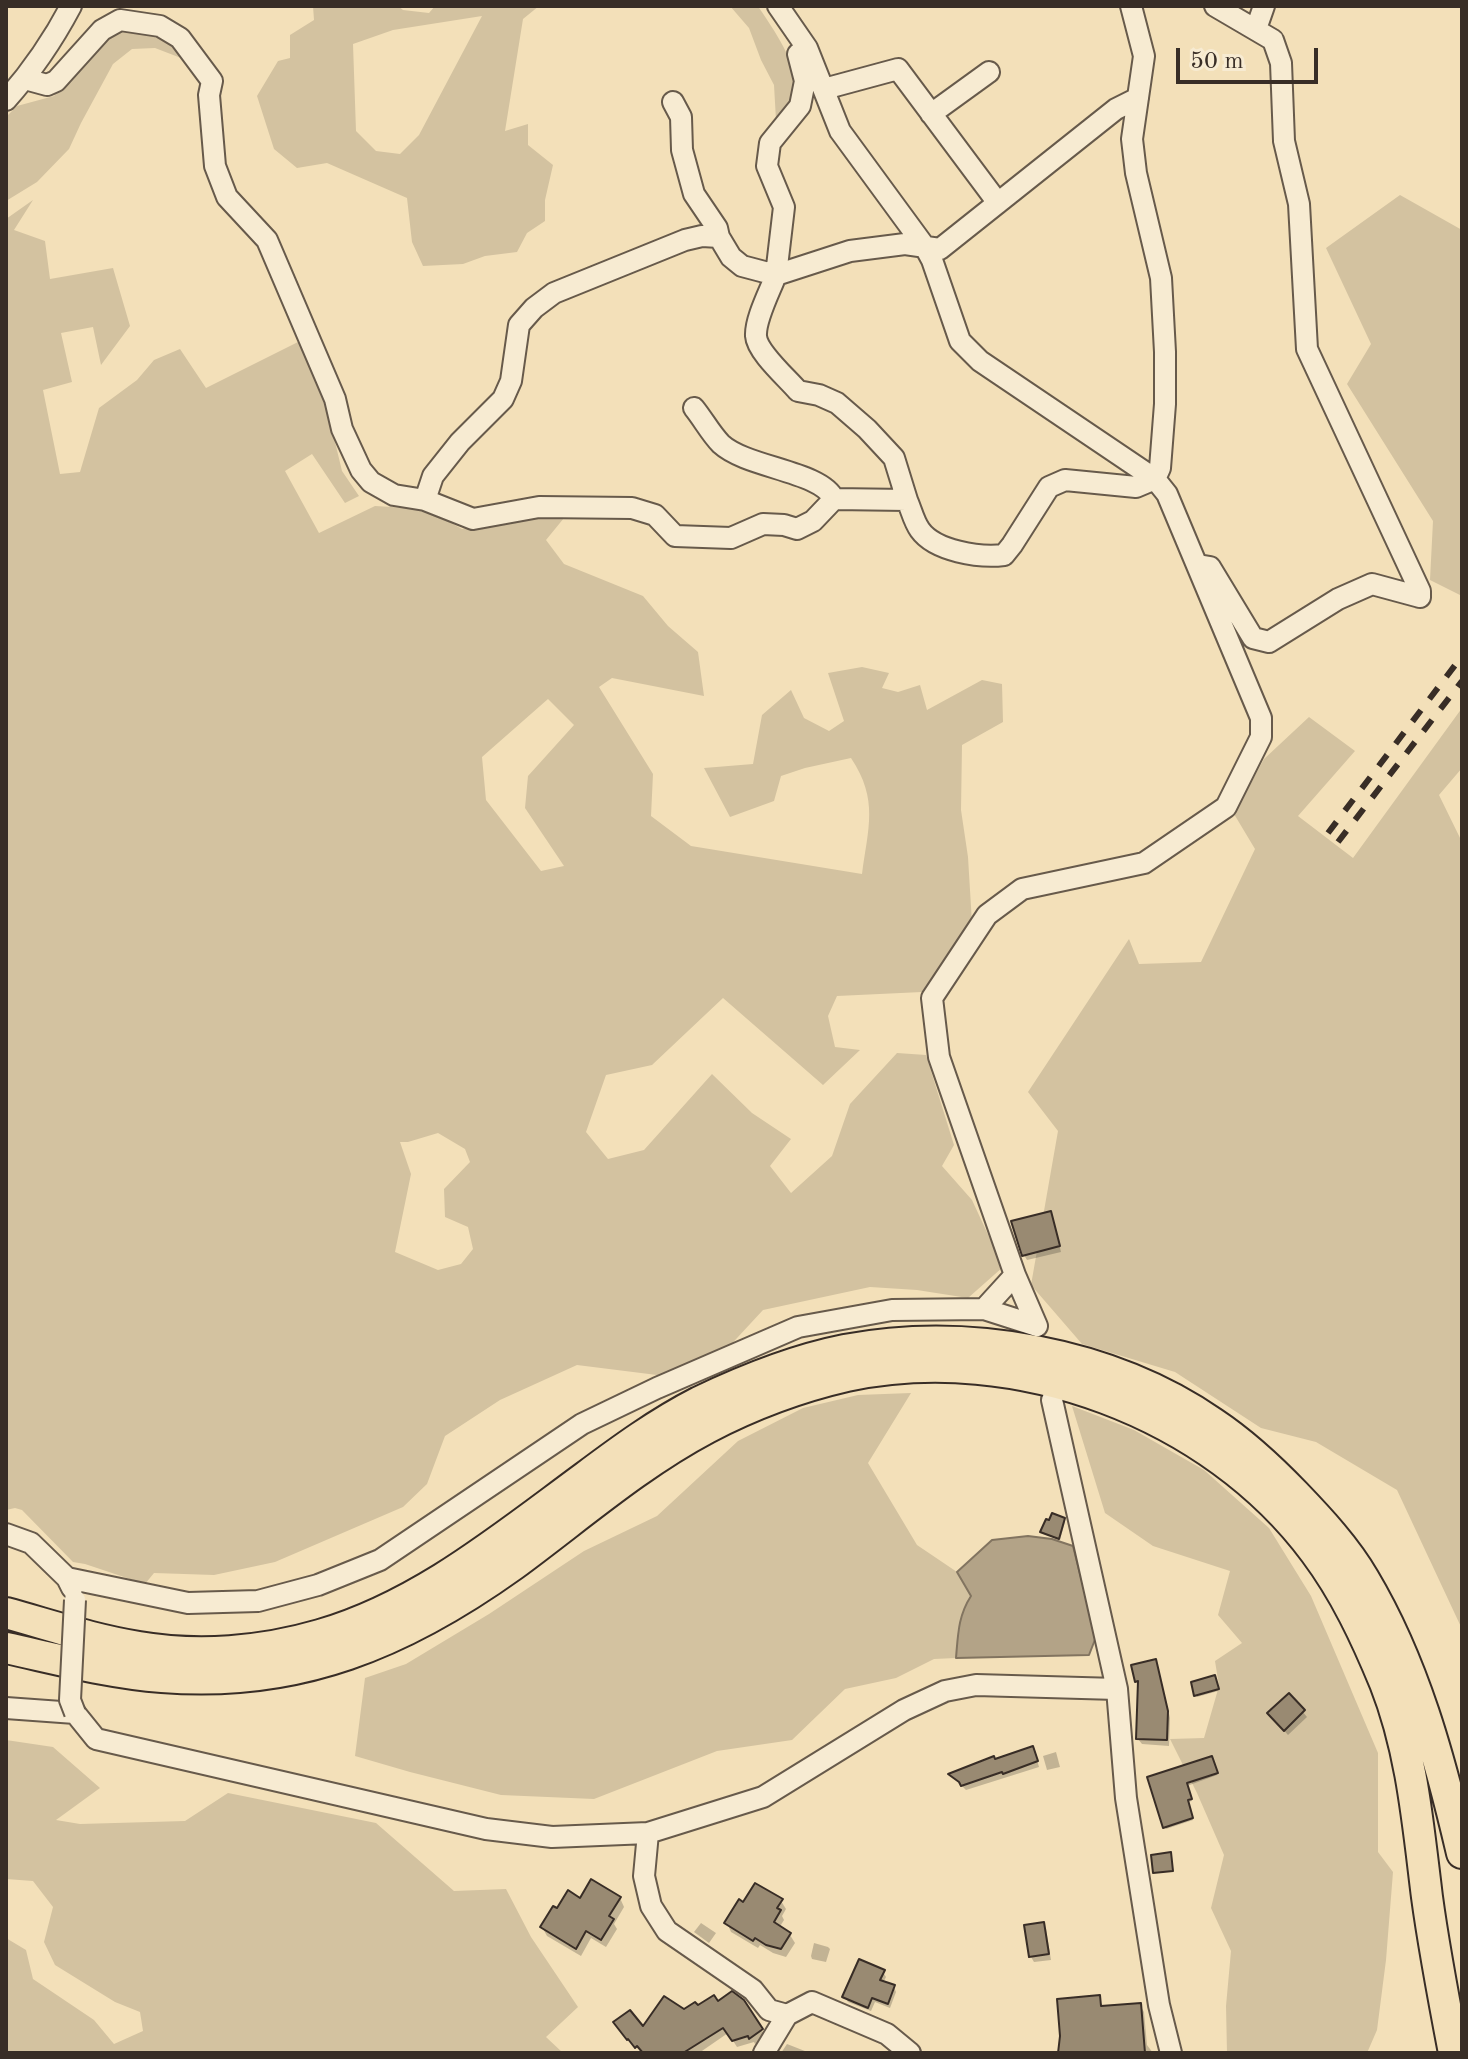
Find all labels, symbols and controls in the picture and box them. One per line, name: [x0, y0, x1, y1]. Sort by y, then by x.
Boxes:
scale bar: [1180, 32, 1322, 82]
text: 50 m: [1190, 50, 1244, 74]

